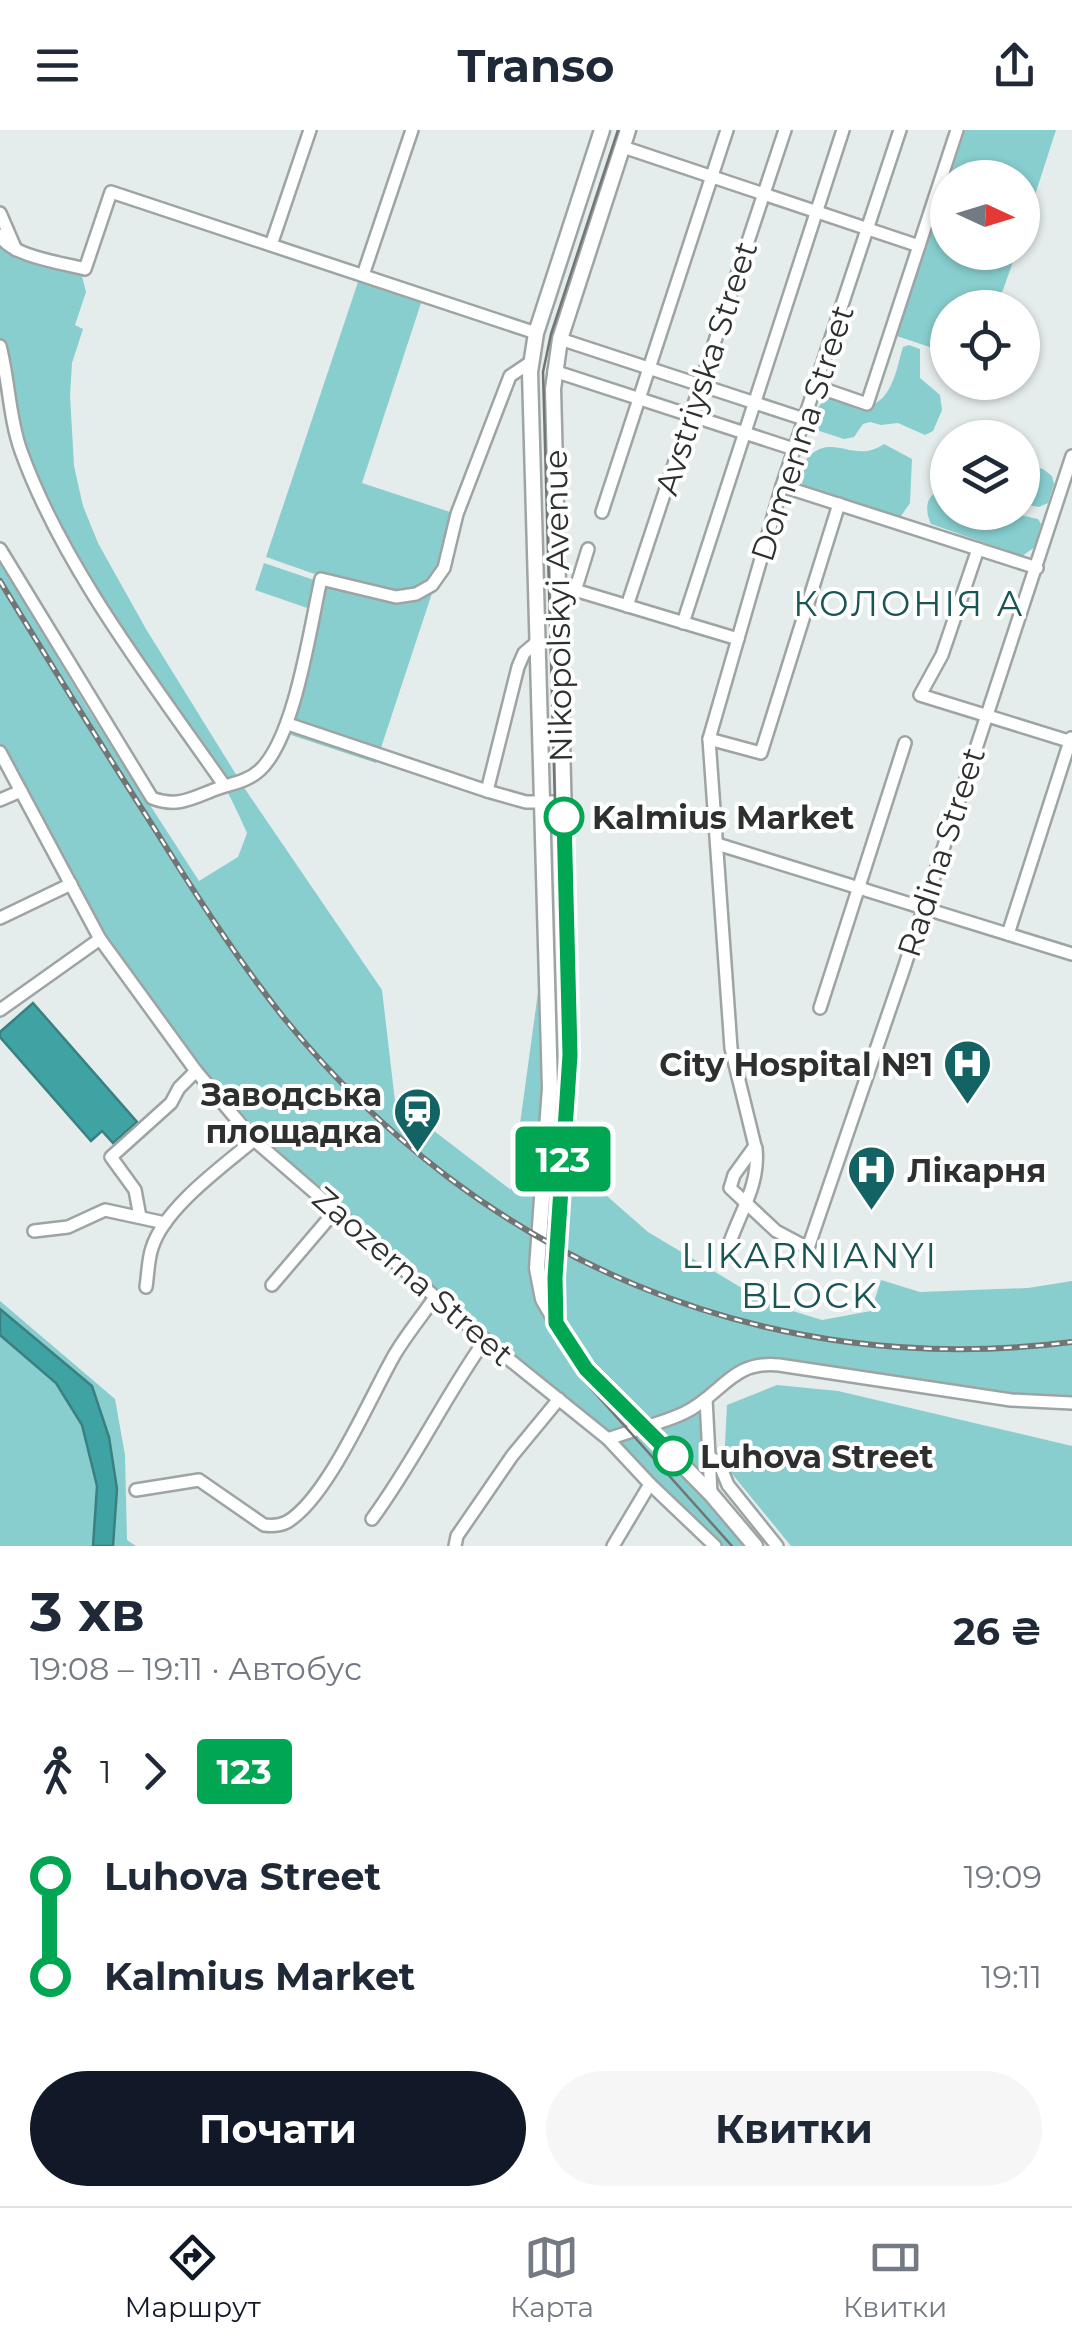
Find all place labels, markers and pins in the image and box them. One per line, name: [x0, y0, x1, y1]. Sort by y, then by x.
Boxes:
marker: Kalmius Market: [545, 798, 583, 836]
place label: Kalmius Market: [592, 798, 854, 837]
hospital icon: City Hospital №1: [942, 1038, 994, 1106]
place label: City Hospital №1: [659, 1045, 933, 1084]
place label: Заводська площадка: [200, 1075, 382, 1151]
station icon: Заводська площадка: [391, 1086, 443, 1154]
hospital icon: Лікарня: [846, 1144, 898, 1212]
place label: Лікарня: [907, 1151, 1046, 1190]
marker: Luhova Street: [654, 1437, 692, 1475]
place label: Luhova Street: [700, 1437, 933, 1476]

